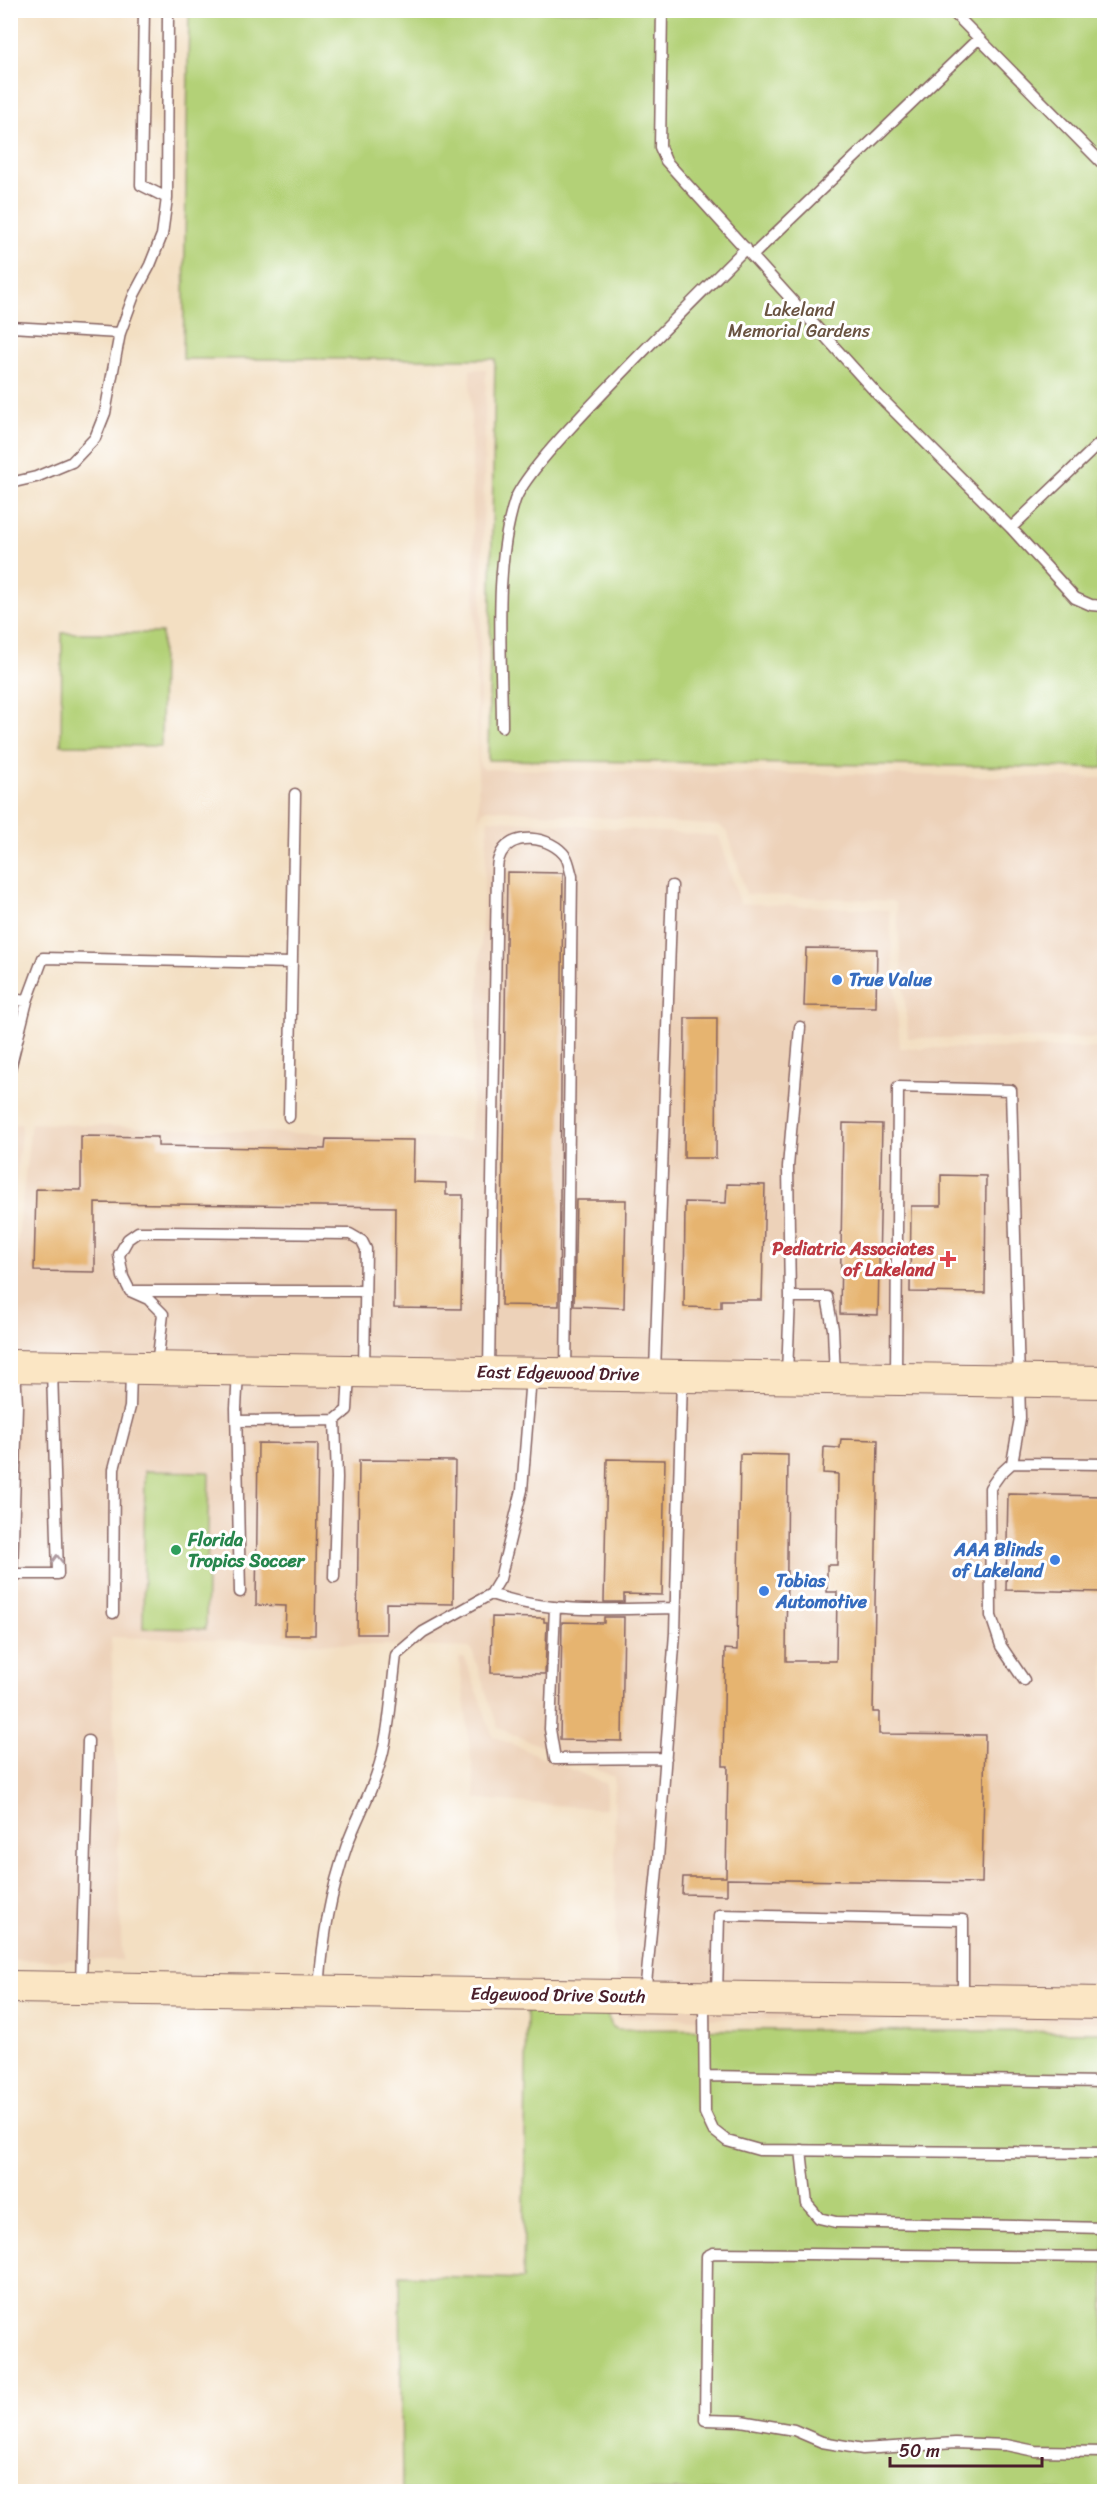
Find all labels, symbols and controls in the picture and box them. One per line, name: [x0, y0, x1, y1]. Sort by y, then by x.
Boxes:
park label: Lakeland Memorial Gardens: [728, 294, 871, 347]
place label: True Value: [849, 964, 933, 996]
marker: True Value: [830, 973, 844, 987]
place label: Pediatric Associates of Lakeland: [772, 1233, 936, 1286]
marker: Pediatric Associates of Lakeland: [939, 1250, 957, 1268]
street label: East Edgewood Drive: [476, 1356, 640, 1390]
place label: Florida Tropics Soccer: [187, 1524, 306, 1577]
place label: AAA Blinds of Lakeland: [952, 1534, 1045, 1587]
marker: Florida Tropics Soccer: [169, 1543, 183, 1557]
marker: AAA Blinds of Lakeland: [1048, 1553, 1062, 1567]
one-way arrow: [51, 1555, 64, 1564]
place label: Tobias Automotive: [775, 1565, 868, 1618]
marker: Tobias Automotive: [757, 1584, 771, 1598]
street label: Edgewood Drive South: [470, 1977, 646, 2013]
scale bar: [890, 2430, 1042, 2468]
text: 50 m: [899, 2435, 940, 2467]

